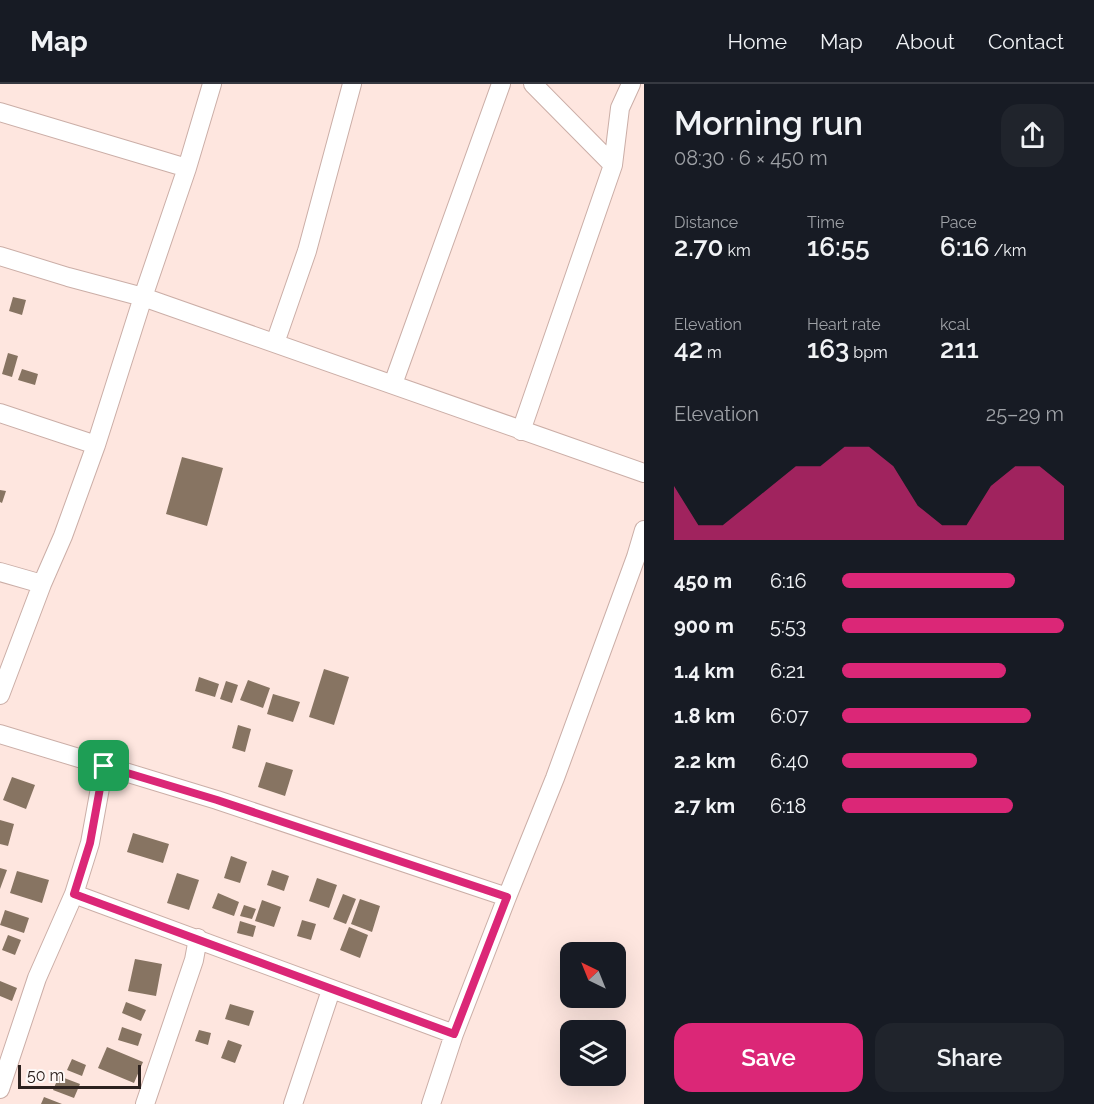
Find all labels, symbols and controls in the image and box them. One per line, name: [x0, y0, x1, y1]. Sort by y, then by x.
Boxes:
text: Map: [30, 25, 88, 58]
text: Home: [728, 29, 787, 54]
text: Map: [820, 29, 863, 54]
text: About: [896, 29, 955, 54]
text: Contact: [988, 29, 1064, 54]
text: Morning run: [674, 104, 863, 143]
button: share: [1001, 104, 1064, 167]
text: 08:30 · 6 × 450 m: [674, 146, 828, 170]
text: Distance: [674, 213, 738, 232]
text: Time: [807, 213, 844, 232]
text: Pace: [940, 213, 977, 232]
text: 2.70: [674, 232, 723, 262]
text: 16:55: [807, 232, 869, 262]
text: 6:16: [940, 232, 990, 262]
text: km: [723, 241, 751, 260]
text: /km: [990, 241, 1027, 260]
text: Elevation: [674, 315, 742, 334]
text: Heart rate: [807, 315, 881, 334]
text: kcal: [940, 315, 970, 334]
text: 42: [674, 334, 703, 364]
text: 163: [807, 334, 849, 364]
text: 211: [940, 334, 979, 364]
text: m: [703, 343, 722, 362]
text: bpm: [849, 343, 888, 362]
text: Elevation: [674, 402, 759, 426]
text: 25–29 m: [986, 402, 1064, 426]
text: 450 m: [674, 569, 732, 593]
text: 6:16: [770, 569, 806, 593]
text: 900 m: [674, 614, 734, 638]
text: 5:53: [770, 614, 806, 638]
text: 1.4 km: [674, 659, 734, 683]
text: 6:21: [770, 659, 805, 683]
text: 1.8 km: [674, 704, 735, 728]
text: 6:07: [770, 704, 809, 728]
pin: [78, 740, 129, 791]
icon: arrive: [87, 749, 120, 782]
text: 2.2 km: [674, 749, 736, 773]
text: 6:40: [770, 749, 809, 773]
text: 2.7 km: [674, 794, 735, 818]
text: 6:18: [770, 794, 806, 818]
north arrow: [560, 942, 626, 1008]
map controls: [560, 942, 626, 1086]
button: layers: [560, 1020, 626, 1086]
button: Save: [674, 1023, 863, 1092]
button: Share: [875, 1023, 1064, 1092]
scale bar: [18, 1062, 141, 1090]
text: 50 m: [27, 1066, 64, 1085]

